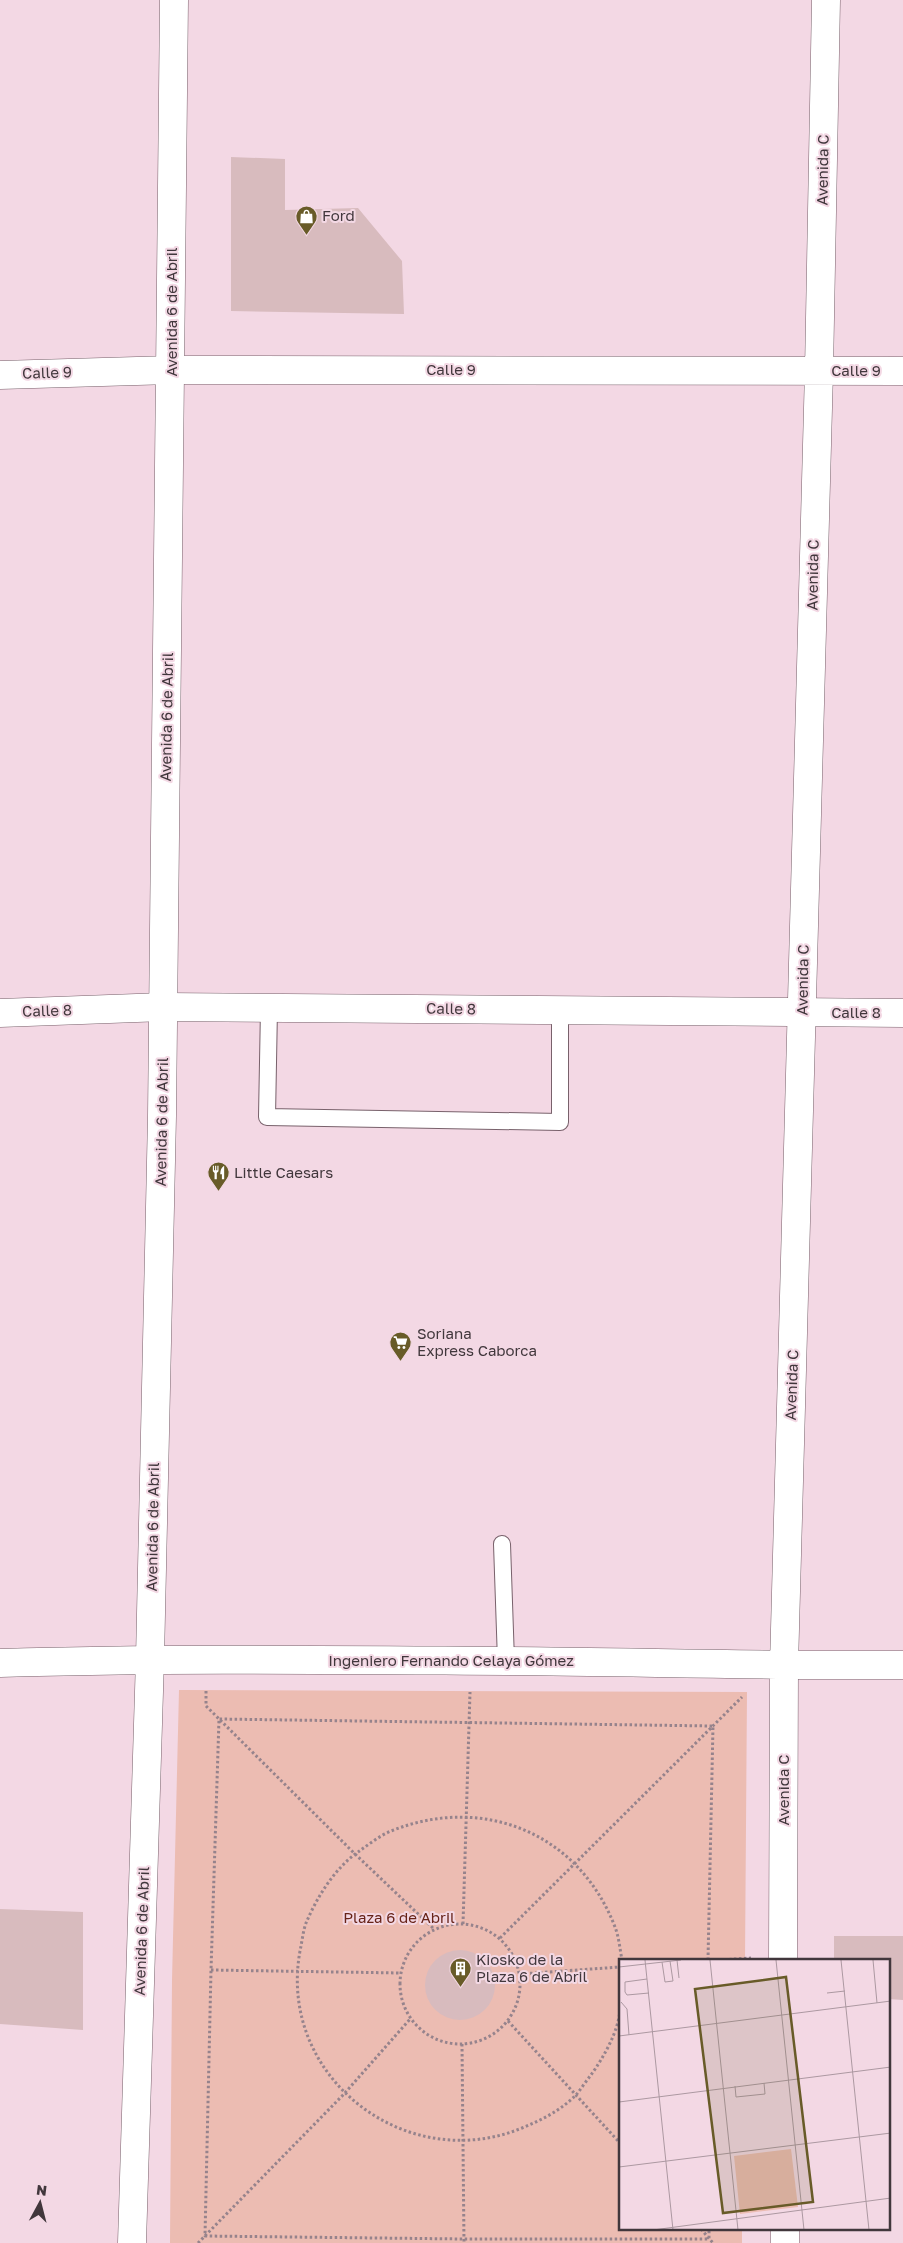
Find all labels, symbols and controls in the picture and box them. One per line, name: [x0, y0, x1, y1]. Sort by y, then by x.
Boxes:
street label: Avenida C: [812, 134, 832, 206]
shop icon: Ford: [294, 204, 318, 235]
place label: Ford: [322, 206, 355, 224]
street label: Avenida 6 de Abril: [162, 247, 180, 377]
street label: Calle 9: [426, 360, 476, 378]
street label: Calle 9: [831, 361, 881, 379]
street label: Calle 9: [22, 362, 72, 382]
street label: Avenida C: [802, 539, 822, 611]
street label: Avenida 6 de Abril: [156, 652, 176, 782]
street label: Avenida C: [792, 944, 812, 1016]
street label: Calle 8: [426, 999, 476, 1017]
street label: Calle 8: [22, 1000, 72, 1020]
street label: Calle 8: [831, 1003, 881, 1021]
street label: Avenida 6 de Abril: [151, 1057, 171, 1187]
restaurant icon: Little Caesars: [206, 1161, 230, 1192]
place label: Little Caesars: [234, 1163, 333, 1181]
place label: Soriana Express Caborca: [417, 1324, 537, 1359]
supermarket icon: Soriana Express Caborca: [389, 1331, 413, 1362]
street label: Avenida C: [781, 1349, 801, 1421]
street label: Avenida 6 de Abril: [142, 1462, 162, 1592]
street label: Ingeniero Fernando Celaya Gómez: [328, 1651, 574, 1669]
street label: Avenida C: [774, 1755, 792, 1825]
street label: Avenida 6 de Abril: [130, 1866, 152, 1996]
park label: Plaza 6 de Abril: [343, 1908, 455, 1926]
place label: Kiosko de la Plaza 6 de Abril: [476, 1950, 588, 1985]
building icon: Kiosko de la Plaza 6 de Abril: [448, 1957, 472, 1988]
inset map: [619, 1959, 890, 2230]
north arrow: [15, 2178, 65, 2228]
text: N: [35, 2181, 48, 2199]

